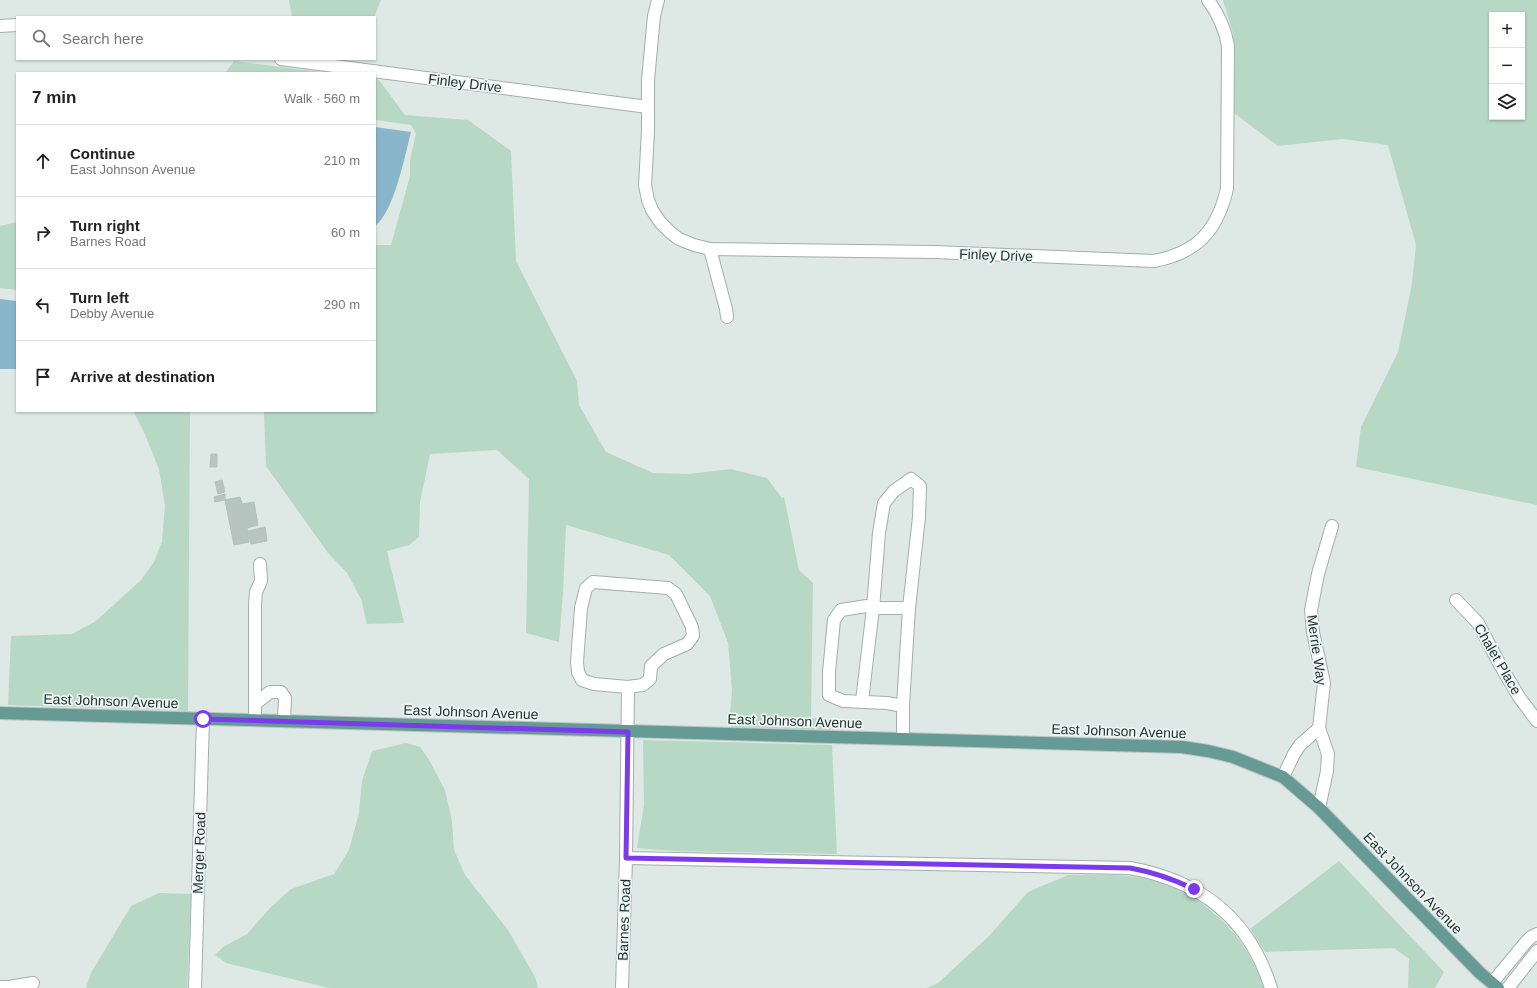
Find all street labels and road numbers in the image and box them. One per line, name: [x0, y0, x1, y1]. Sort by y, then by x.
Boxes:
street label: Finley Drive: [427, 71, 503, 95]
street label: Finley Drive: [959, 246, 1033, 264]
street label: Merrie Way: [1304, 614, 1330, 686]
street label: Chalet Place: [1471, 621, 1525, 698]
street label: East Johnson Avenue: [43, 691, 179, 711]
street label: East Johnson Avenue: [403, 702, 539, 722]
street label: East Johnson Avenue: [727, 711, 863, 731]
street label: East Johnson Avenue: [1051, 721, 1187, 741]
street label: Merger Road: [190, 812, 208, 894]
street label: East Johnson Avenue: [1360, 829, 1466, 937]
street label: Barnes Road: [615, 879, 633, 961]

